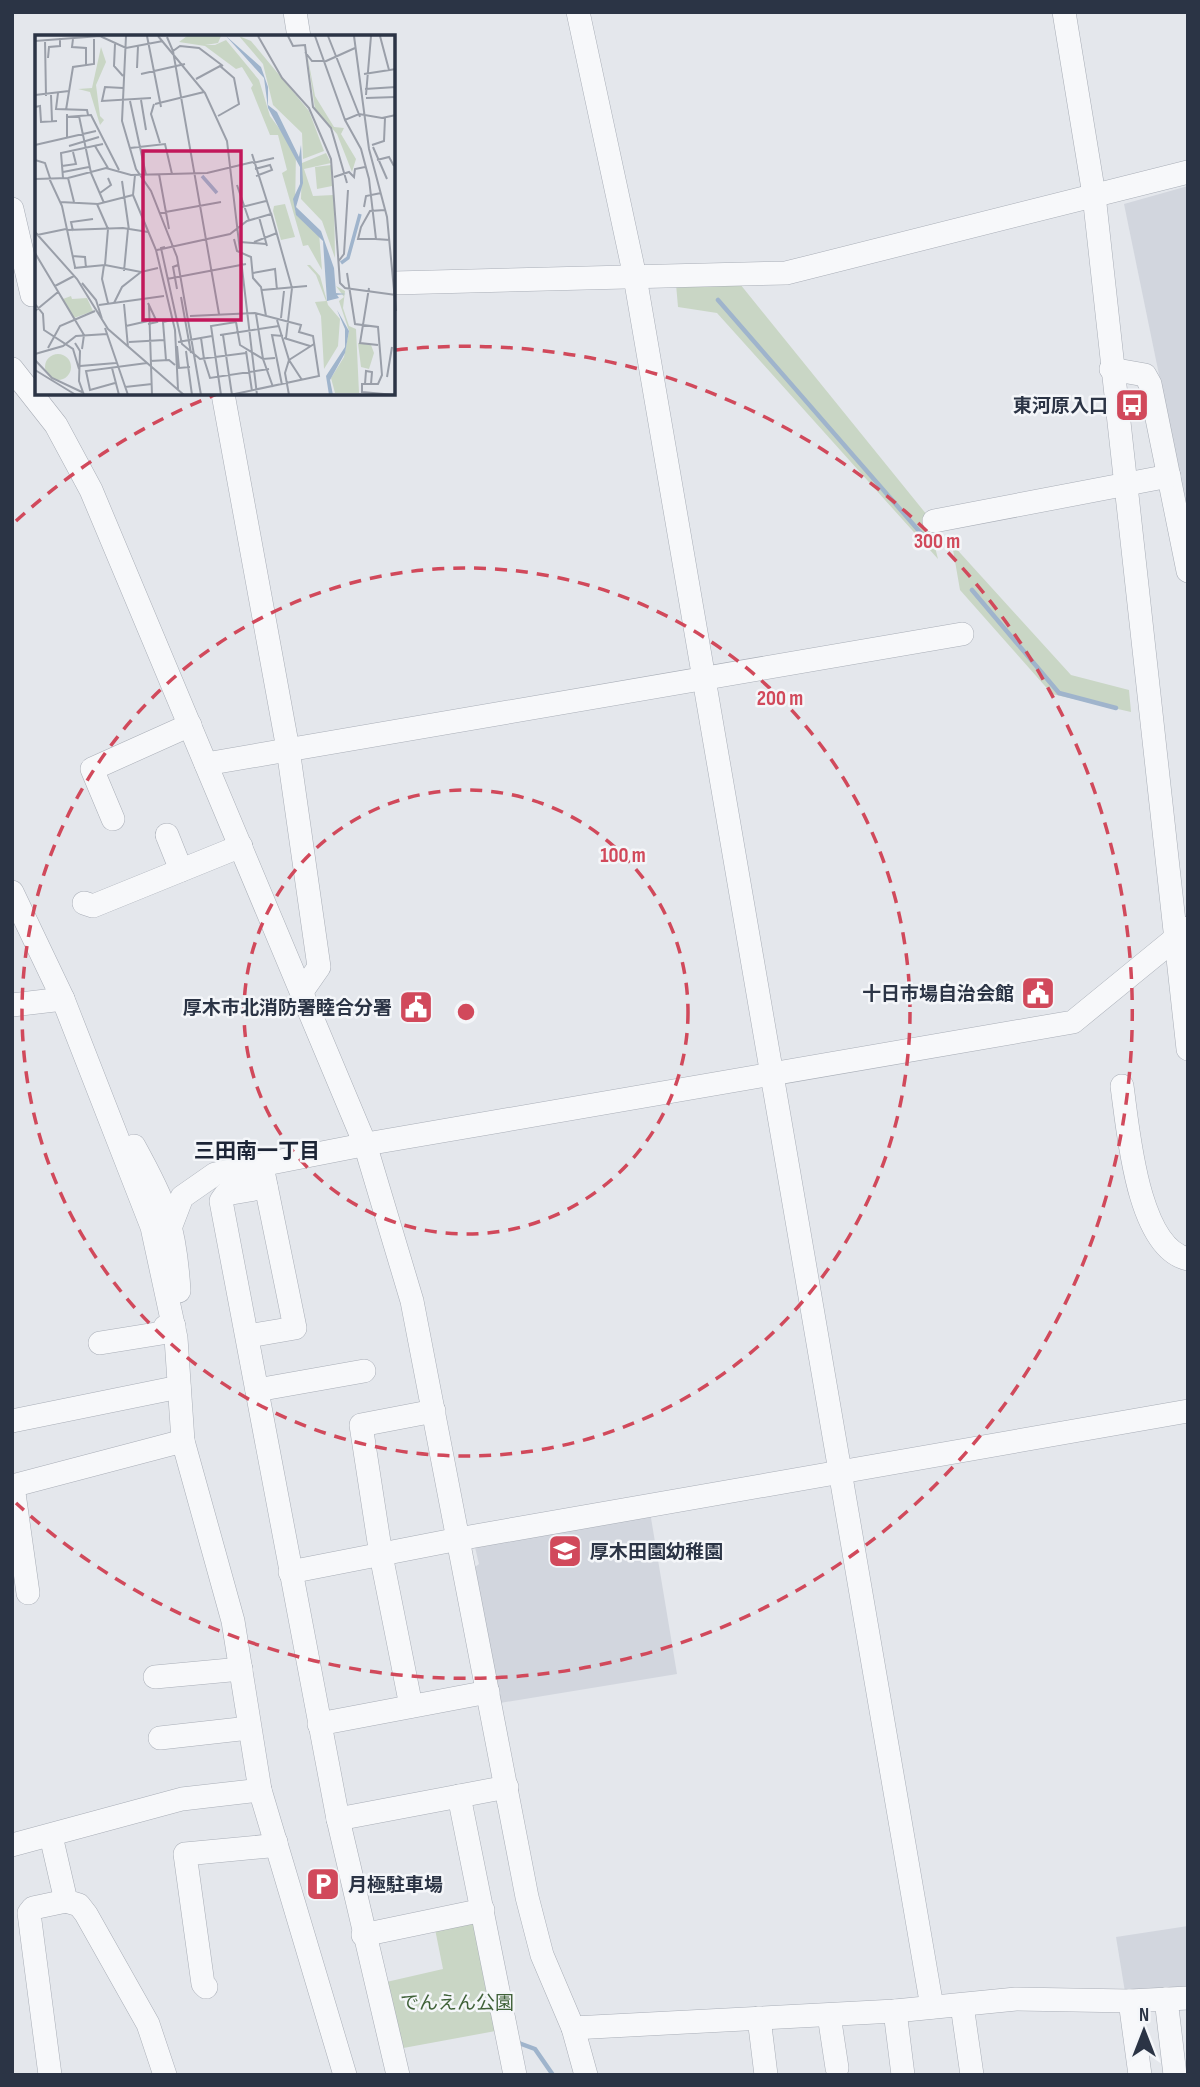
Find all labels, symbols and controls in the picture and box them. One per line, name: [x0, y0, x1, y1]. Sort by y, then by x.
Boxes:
inset map: [35, 35, 396, 396]
bus stop icon: 東河原入口: [1113, 386, 1151, 424]
place label: 東河原入口: [1013, 395, 1108, 418]
text: 300 m: [914, 529, 960, 554]
text: 200 m: [757, 686, 803, 711]
text: 100 m: [600, 843, 646, 868]
public building icon: 十日市場自治会館: [1019, 974, 1057, 1012]
place label: 十日市場自治会館: [862, 983, 1014, 1006]
public building icon: 厚木市北消防署睦合分署: [397, 988, 435, 1026]
place label: 厚木市北消防署睦合分署: [183, 997, 392, 1020]
centre of rings: [454, 1000, 478, 1024]
district label: 三田南一丁目: [194, 1139, 320, 1164]
school or university icon: 厚木田園幼稚園: [546, 1532, 584, 1570]
place label: 厚木田園幼稚園: [590, 1541, 723, 1564]
parking icon: 月極駐車場: [304, 1865, 342, 1903]
place label: 月極駐車場: [348, 1874, 443, 1897]
park label: でんえん公園: [400, 1992, 514, 2015]
north arrow: [1109, 1996, 1179, 2066]
text: N: [1139, 2004, 1149, 2027]

